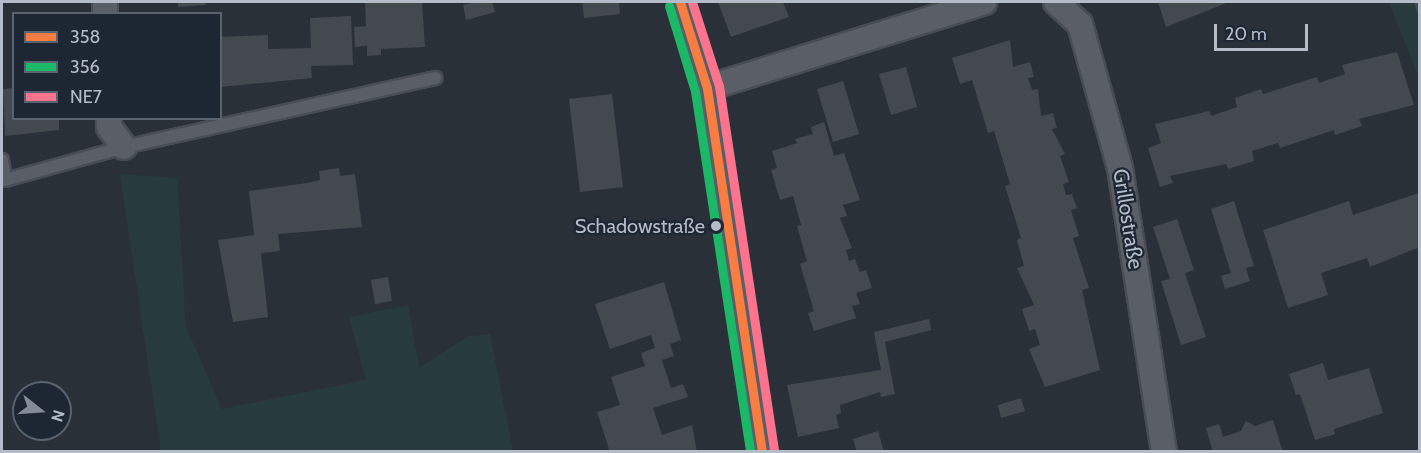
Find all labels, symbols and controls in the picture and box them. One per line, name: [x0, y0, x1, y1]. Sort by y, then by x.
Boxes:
legend: [12, 12, 222, 120]
scale bar: [1217, 12, 1312, 50]
text: 20 m: [1225, 23, 1267, 45]
text: 358: [70, 26, 100, 48]
text: 356: [70, 56, 100, 78]
text: NE7: [70, 86, 102, 108]
street label: Grillostraße: [1108, 167, 1148, 271]
place label: Schadowstraße: [575, 214, 705, 238]
marker: Schadowstraße: [710, 220, 722, 232]
north arrow: [12, 381, 72, 441]
text: N: [47, 408, 69, 424]

